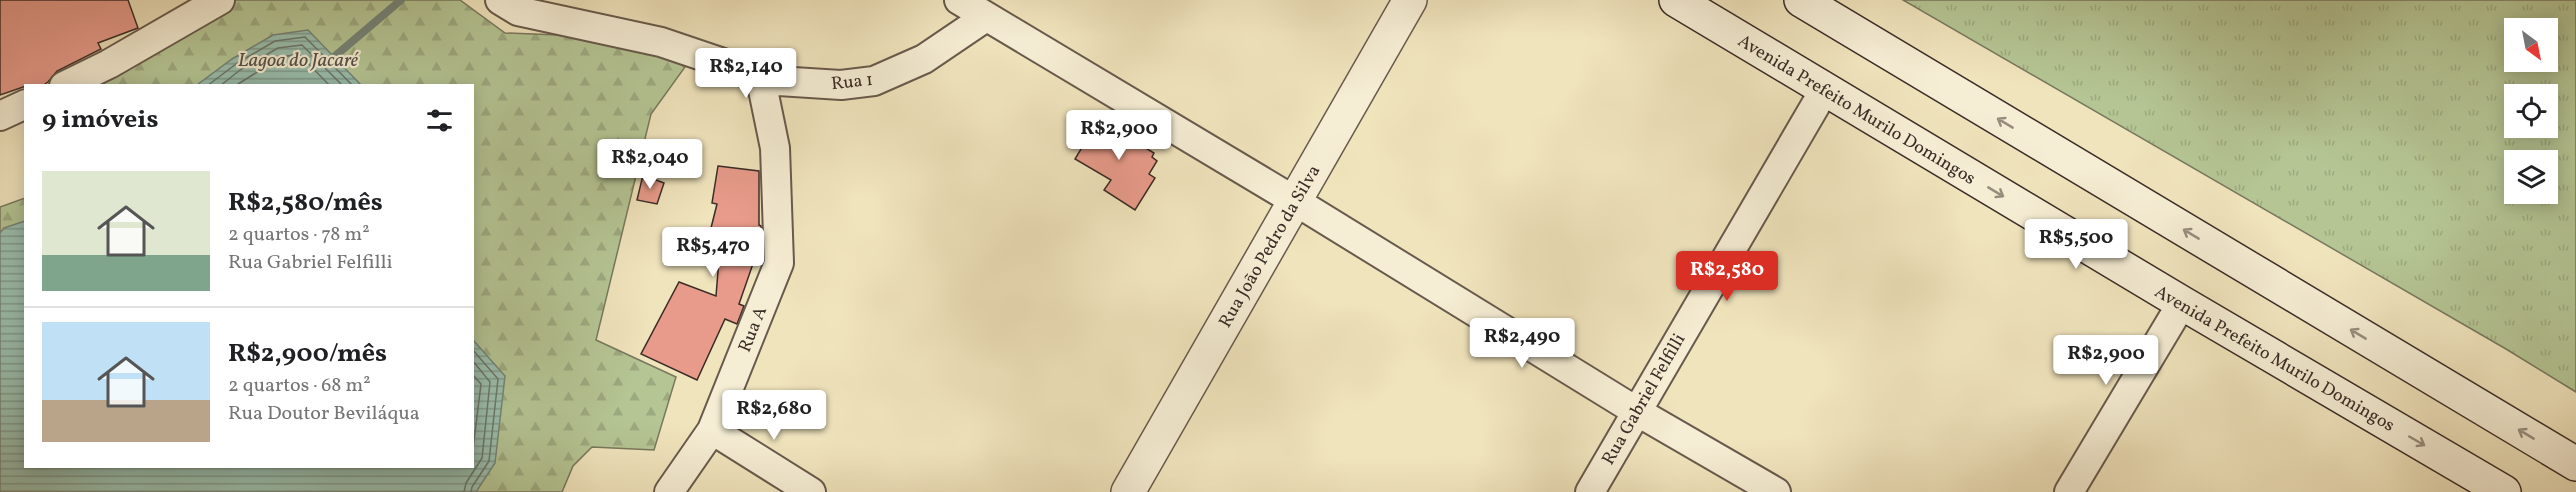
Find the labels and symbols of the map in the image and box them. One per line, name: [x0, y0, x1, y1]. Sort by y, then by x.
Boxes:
north arrow: [2504, 18, 2558, 72]
street label: Avenida Prefeito Murilo Domingos: [1733, 29, 1980, 191]
water label: Lagoa do Jacaré: [238, 47, 360, 75]
pin: R$2,140: [691, 48, 801, 99]
street label: Rua 1: [830, 68, 874, 97]
pin: R$2,900: [1064, 110, 1174, 161]
one-way arrow: [1997, 116, 2014, 128]
pin: R$2,040: [595, 139, 705, 190]
street label: Rua João Pedro da Silva: [1213, 161, 1327, 333]
one-way arrow: [1987, 187, 2004, 199]
pin: R$5,500: [2021, 219, 2131, 270]
pin: R$5,470: [658, 227, 768, 278]
one-way arrow: [2183, 228, 2200, 240]
pin: R$2,580: [1672, 251, 1782, 302]
street label: Avenida Prefeito Murilo Domingos: [2150, 280, 2399, 439]
street label: Rua A: [733, 302, 774, 356]
pin: R$2,490: [1467, 318, 1577, 369]
one-way arrow: [2350, 328, 2367, 340]
street label: Rua Gabriel Felfilli: [1596, 329, 1692, 470]
pin: R$2,900: [2051, 335, 2161, 386]
pin: R$2,680: [719, 390, 829, 441]
one-way arrow: [2518, 427, 2535, 439]
one-way arrow: [2408, 436, 2425, 448]

